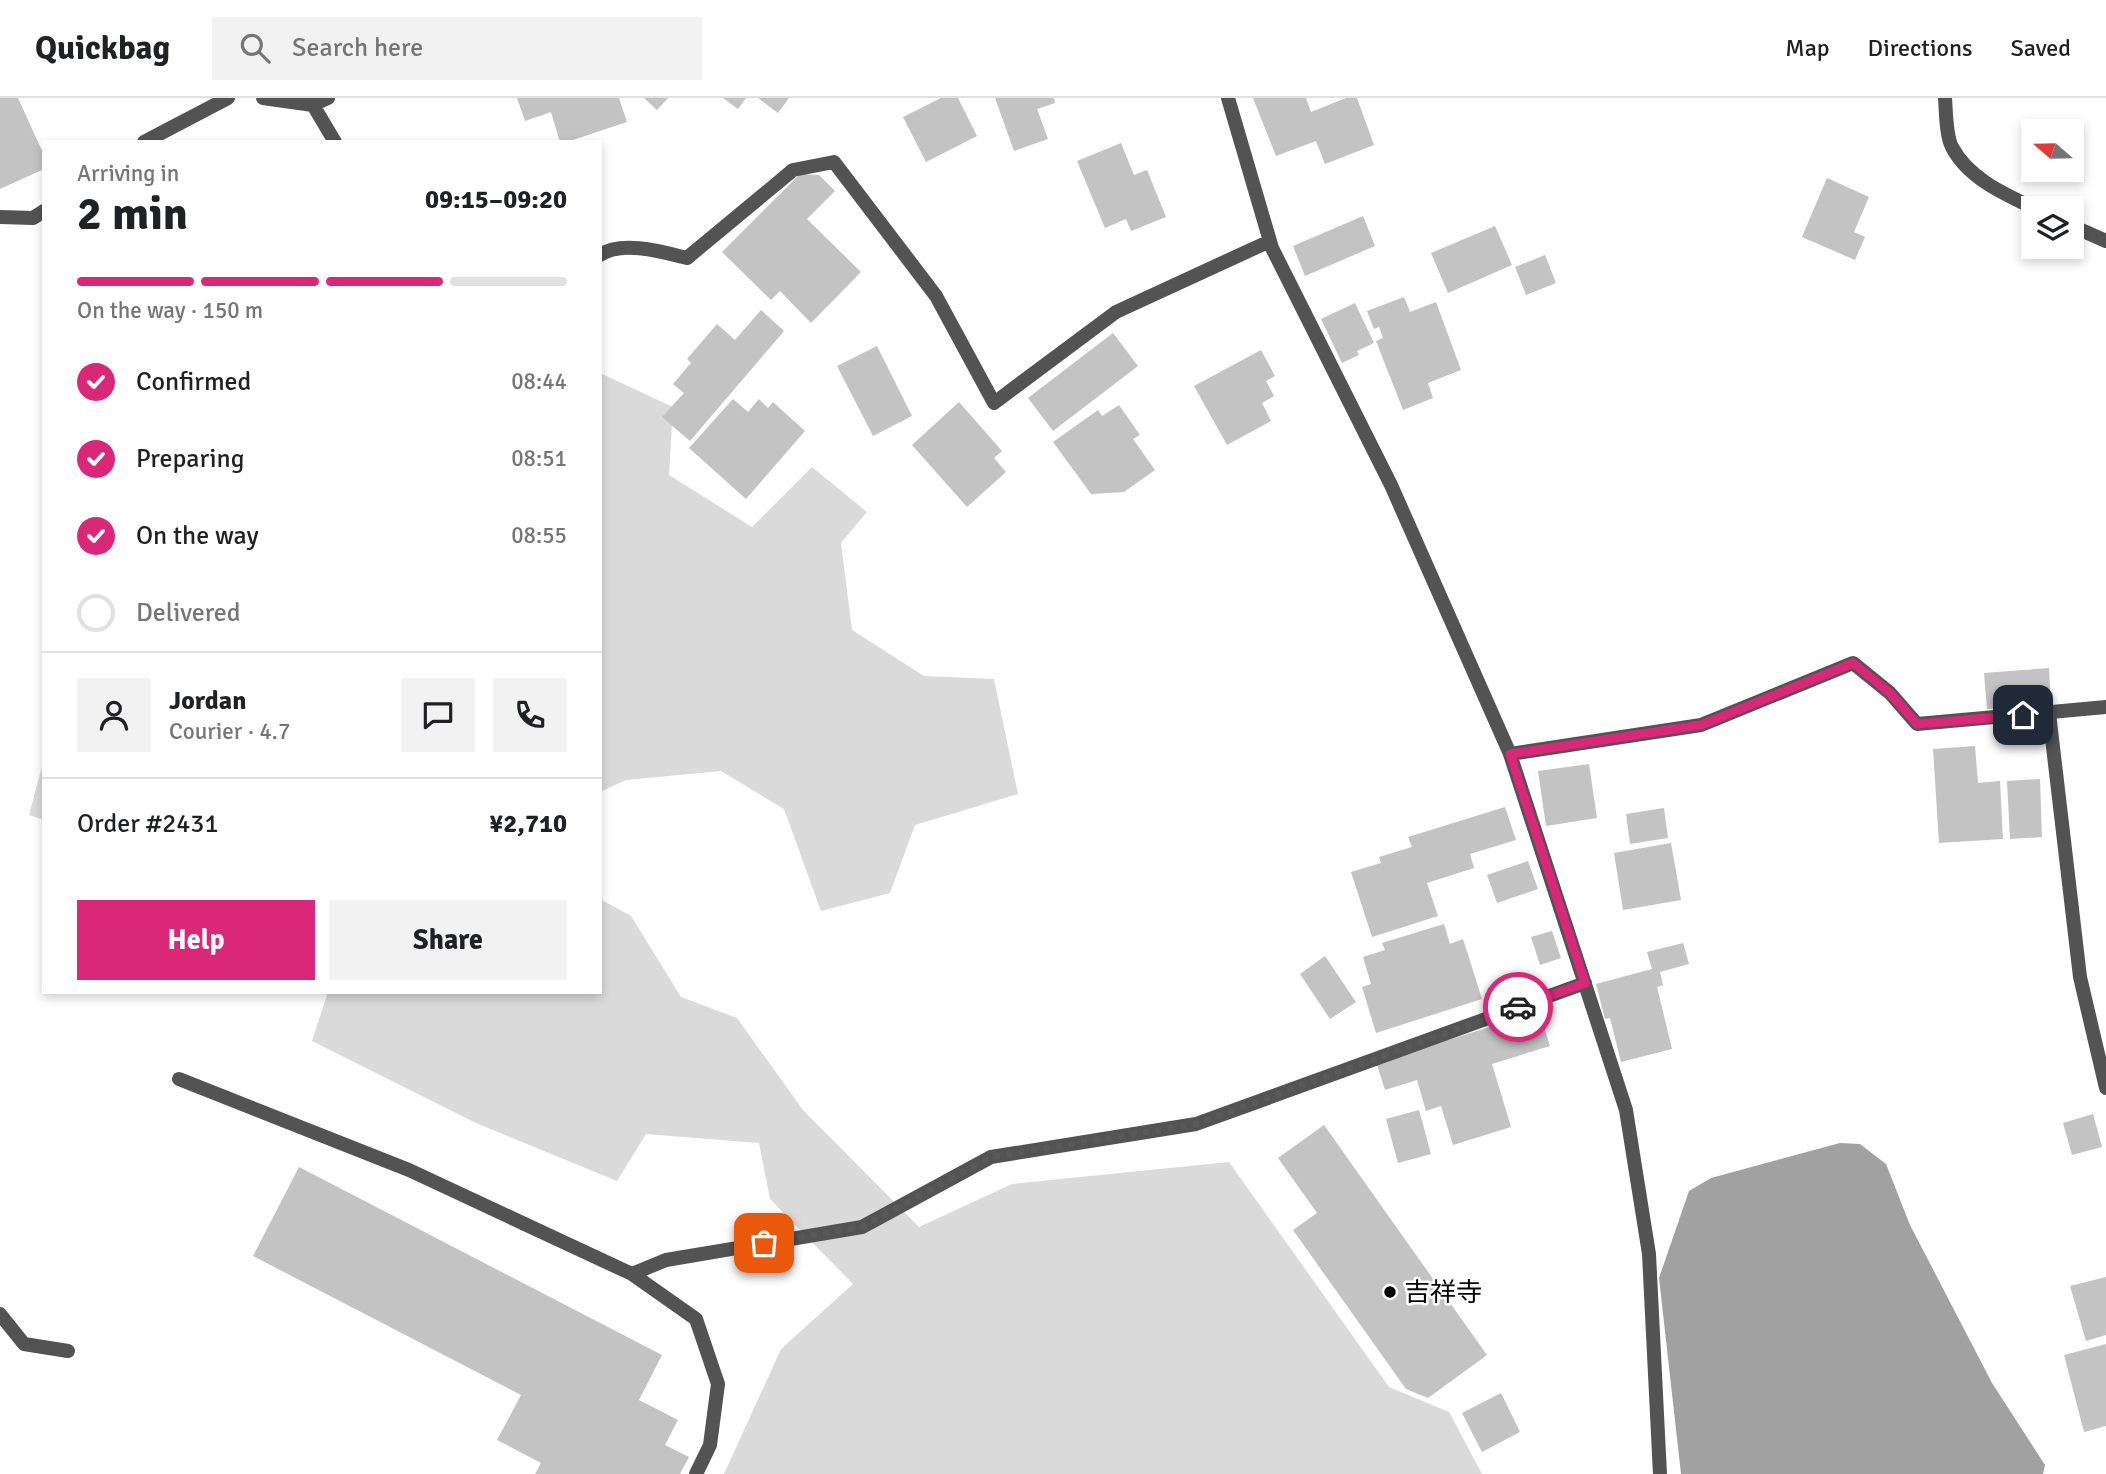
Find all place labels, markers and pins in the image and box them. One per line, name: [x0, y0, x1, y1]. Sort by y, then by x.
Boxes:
pin: [1993, 685, 2053, 745]
pin: [734, 1213, 794, 1273]
place label: 吉祥寺: [1404, 1277, 1482, 1309]
marker: 吉祥寺: [1382, 1284, 1398, 1300]

